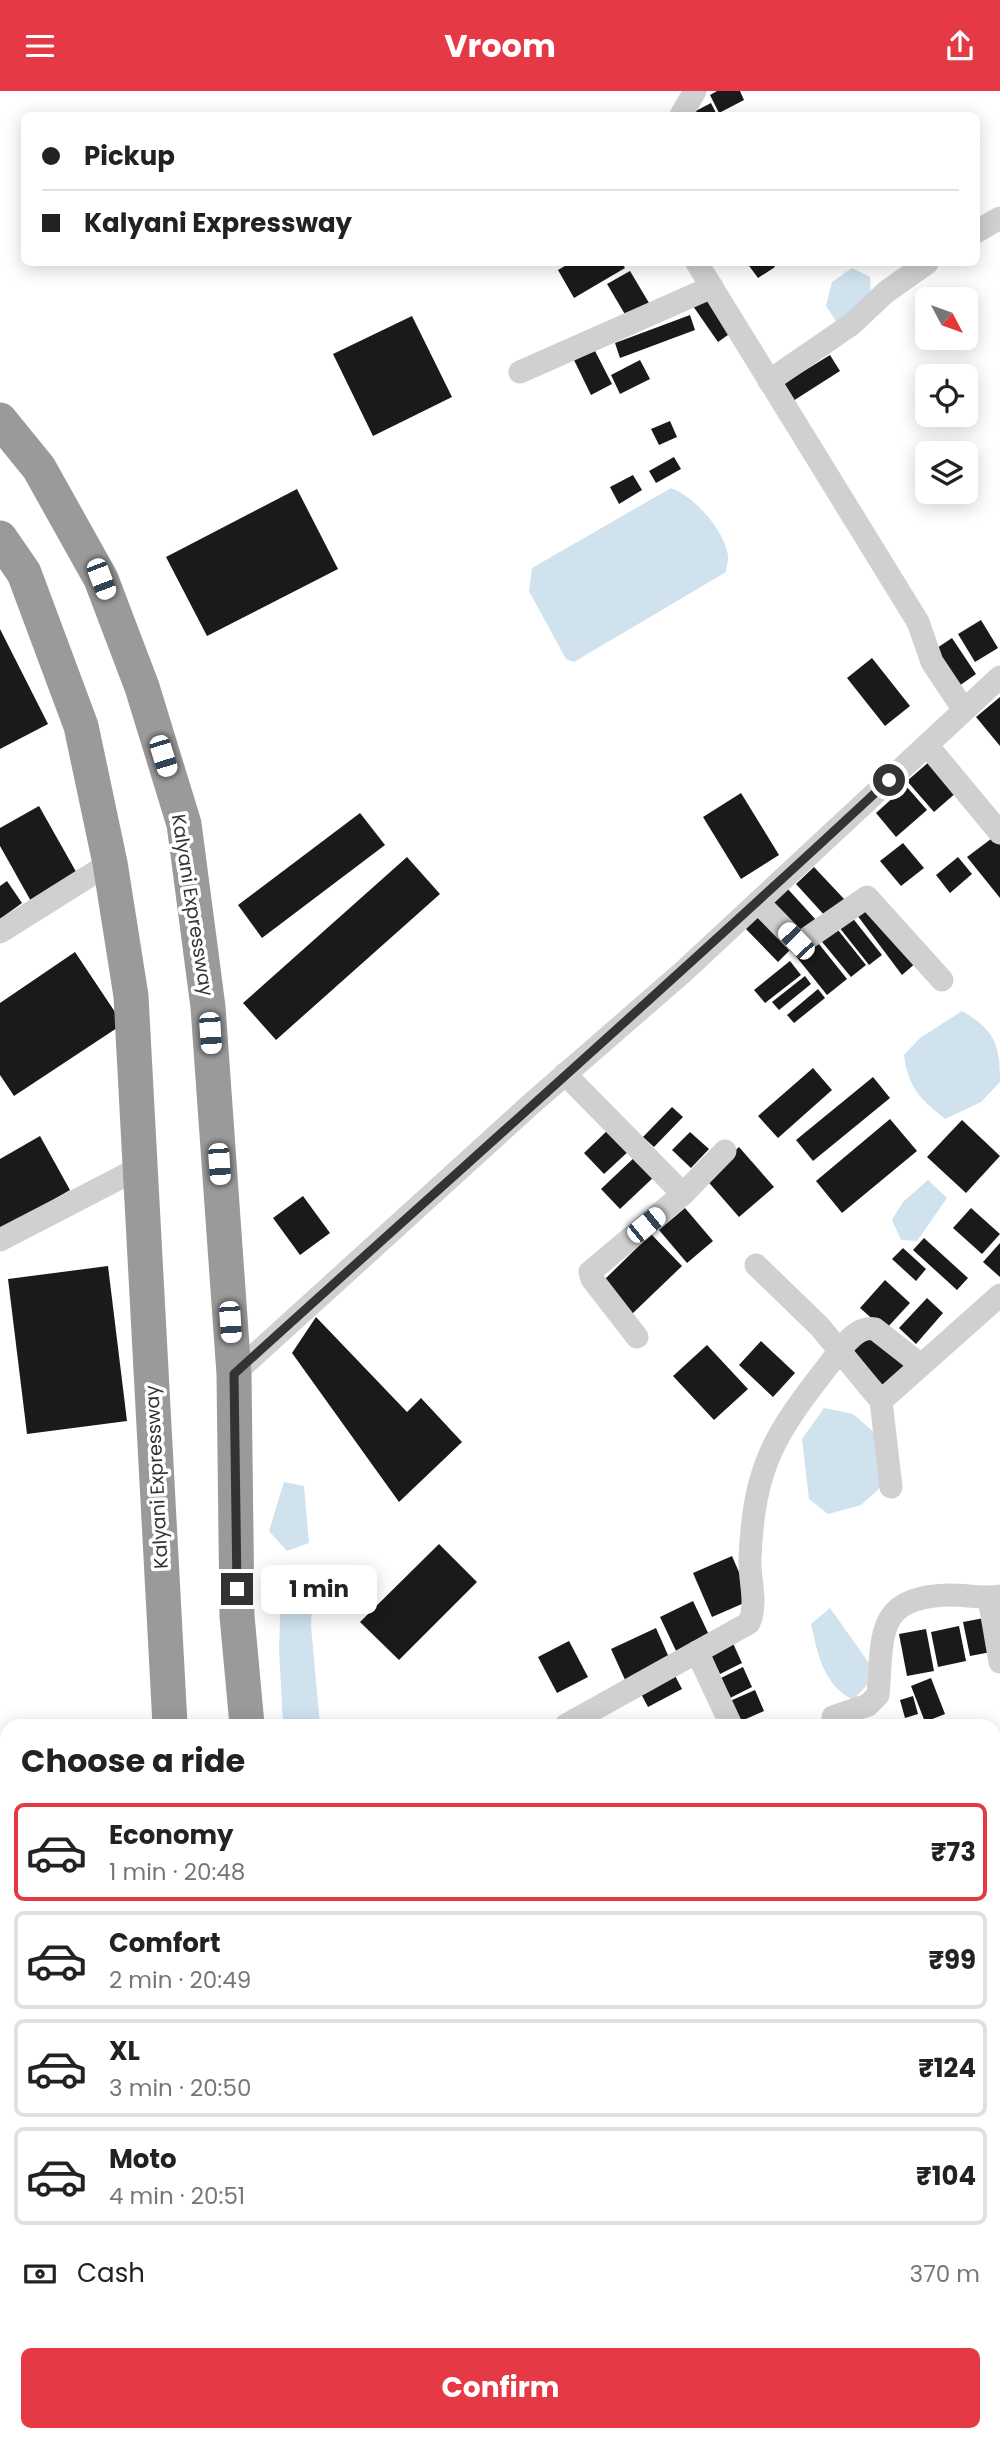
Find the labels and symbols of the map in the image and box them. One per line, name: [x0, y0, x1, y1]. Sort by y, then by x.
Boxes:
north arrow: [915, 287, 978, 350]
car: [84, 556, 119, 602]
car: [147, 733, 180, 779]
route start: [873, 764, 905, 796]
street label: Kalyani Expressway: [165, 812, 220, 998]
car: [774, 919, 819, 963]
car: [199, 1011, 222, 1055]
car: [208, 1142, 231, 1186]
car: [624, 1204, 669, 1246]
car: [219, 1300, 242, 1344]
street label: Kalyani Expressway: [138, 1384, 175, 1569]
callout: 1 min: [262, 1565, 377, 1613]
route end: [221, 1573, 253, 1605]

